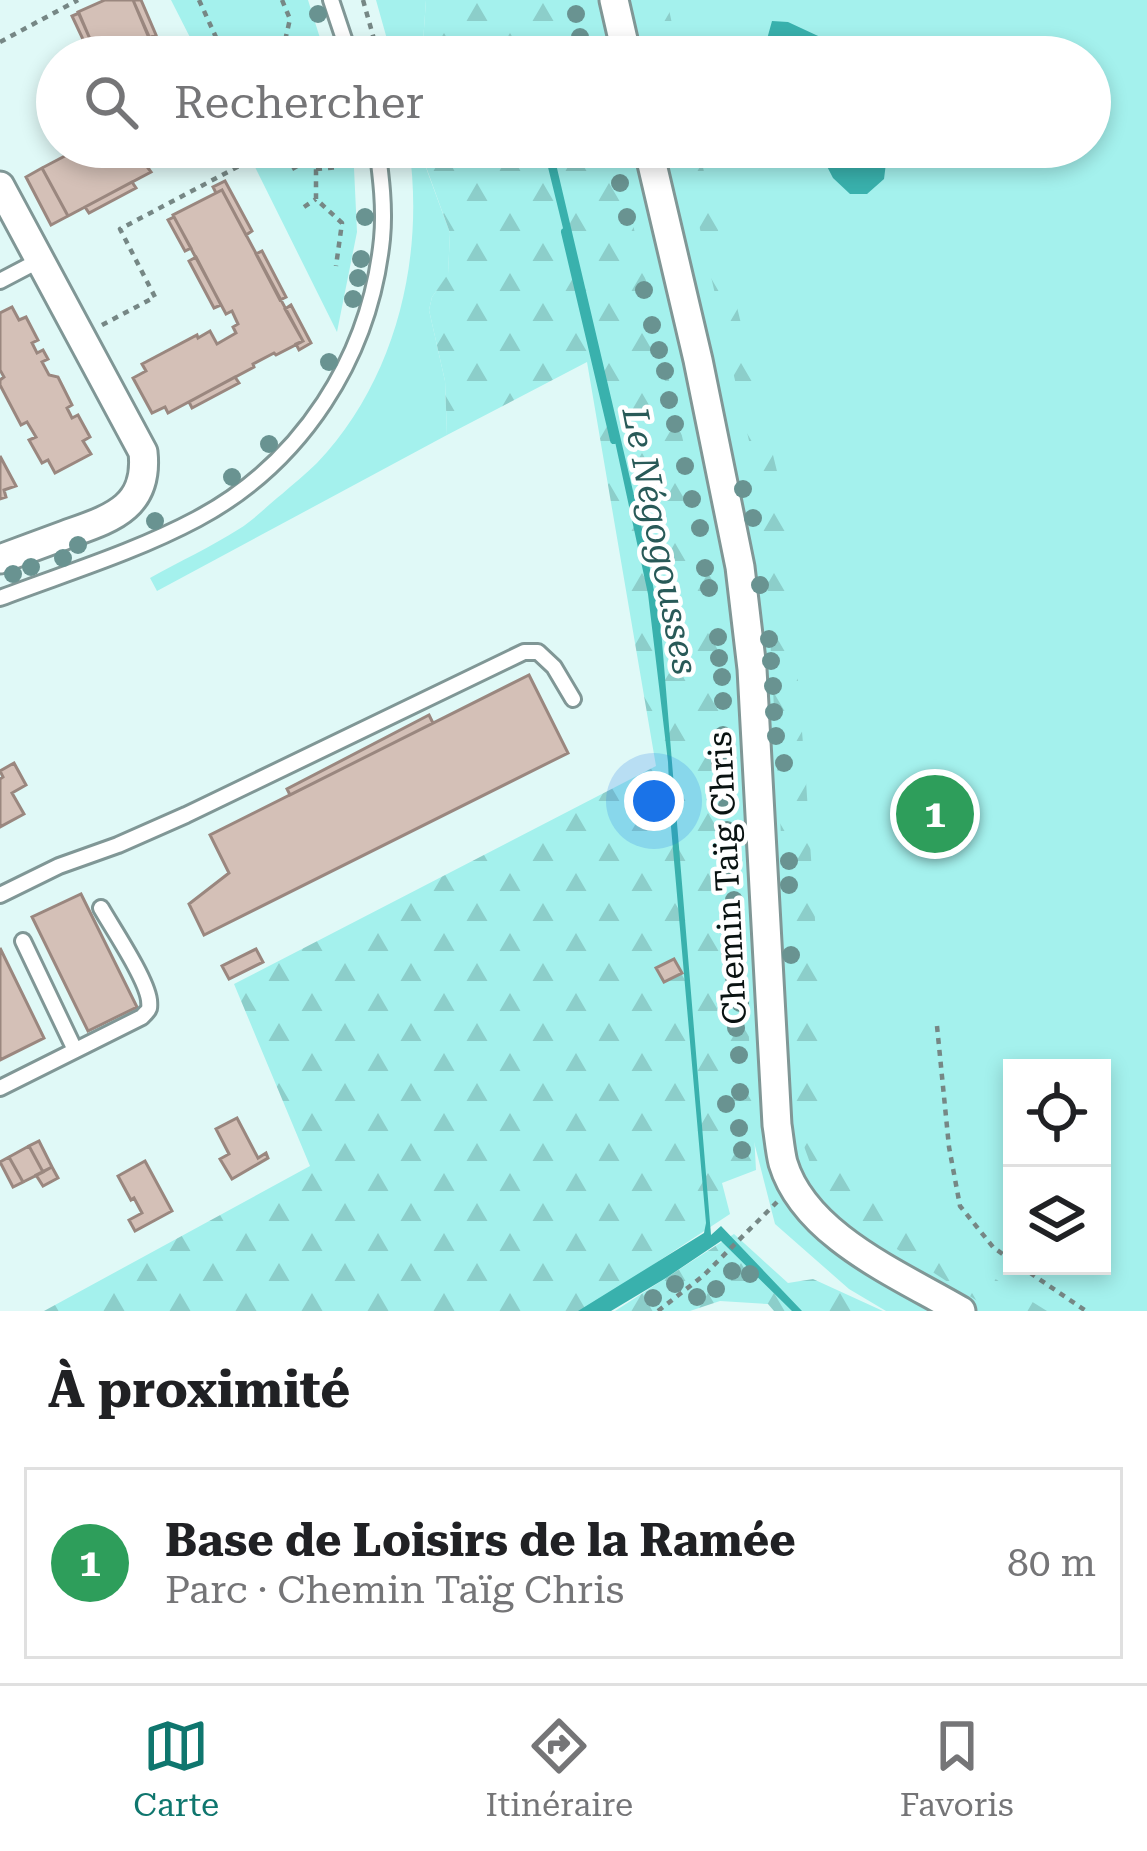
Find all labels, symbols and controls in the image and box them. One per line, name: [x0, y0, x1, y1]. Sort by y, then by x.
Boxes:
search box: [36, 36, 1111, 168]
icon: search: [78, 69, 144, 135]
text: Rechercher: [174, 76, 424, 129]
water label: Le Négogousses: [613, 403, 707, 678]
street label: Chemin Taïg Chris: [700, 730, 754, 1026]
pin: 1: [896, 769, 974, 859]
your location: [624, 771, 684, 831]
map controls: [1003, 1059, 1111, 1275]
button: locate: [1003, 1059, 1111, 1167]
button: layers: [1003, 1167, 1111, 1275]
text: À proximité: [48, 1360, 350, 1419]
text: Base de Loisirs de la Ramée: [165, 1514, 796, 1567]
text: 1: [79, 1540, 101, 1586]
text: 80 m: [1007, 1540, 1096, 1586]
text: Parc · Chemin Taïg Chris: [165, 1567, 624, 1613]
tab: Carte: [133, 1713, 219, 1824]
tab: Itinéraire: [486, 1713, 633, 1824]
tab: Favoris: [900, 1713, 1014, 1824]

